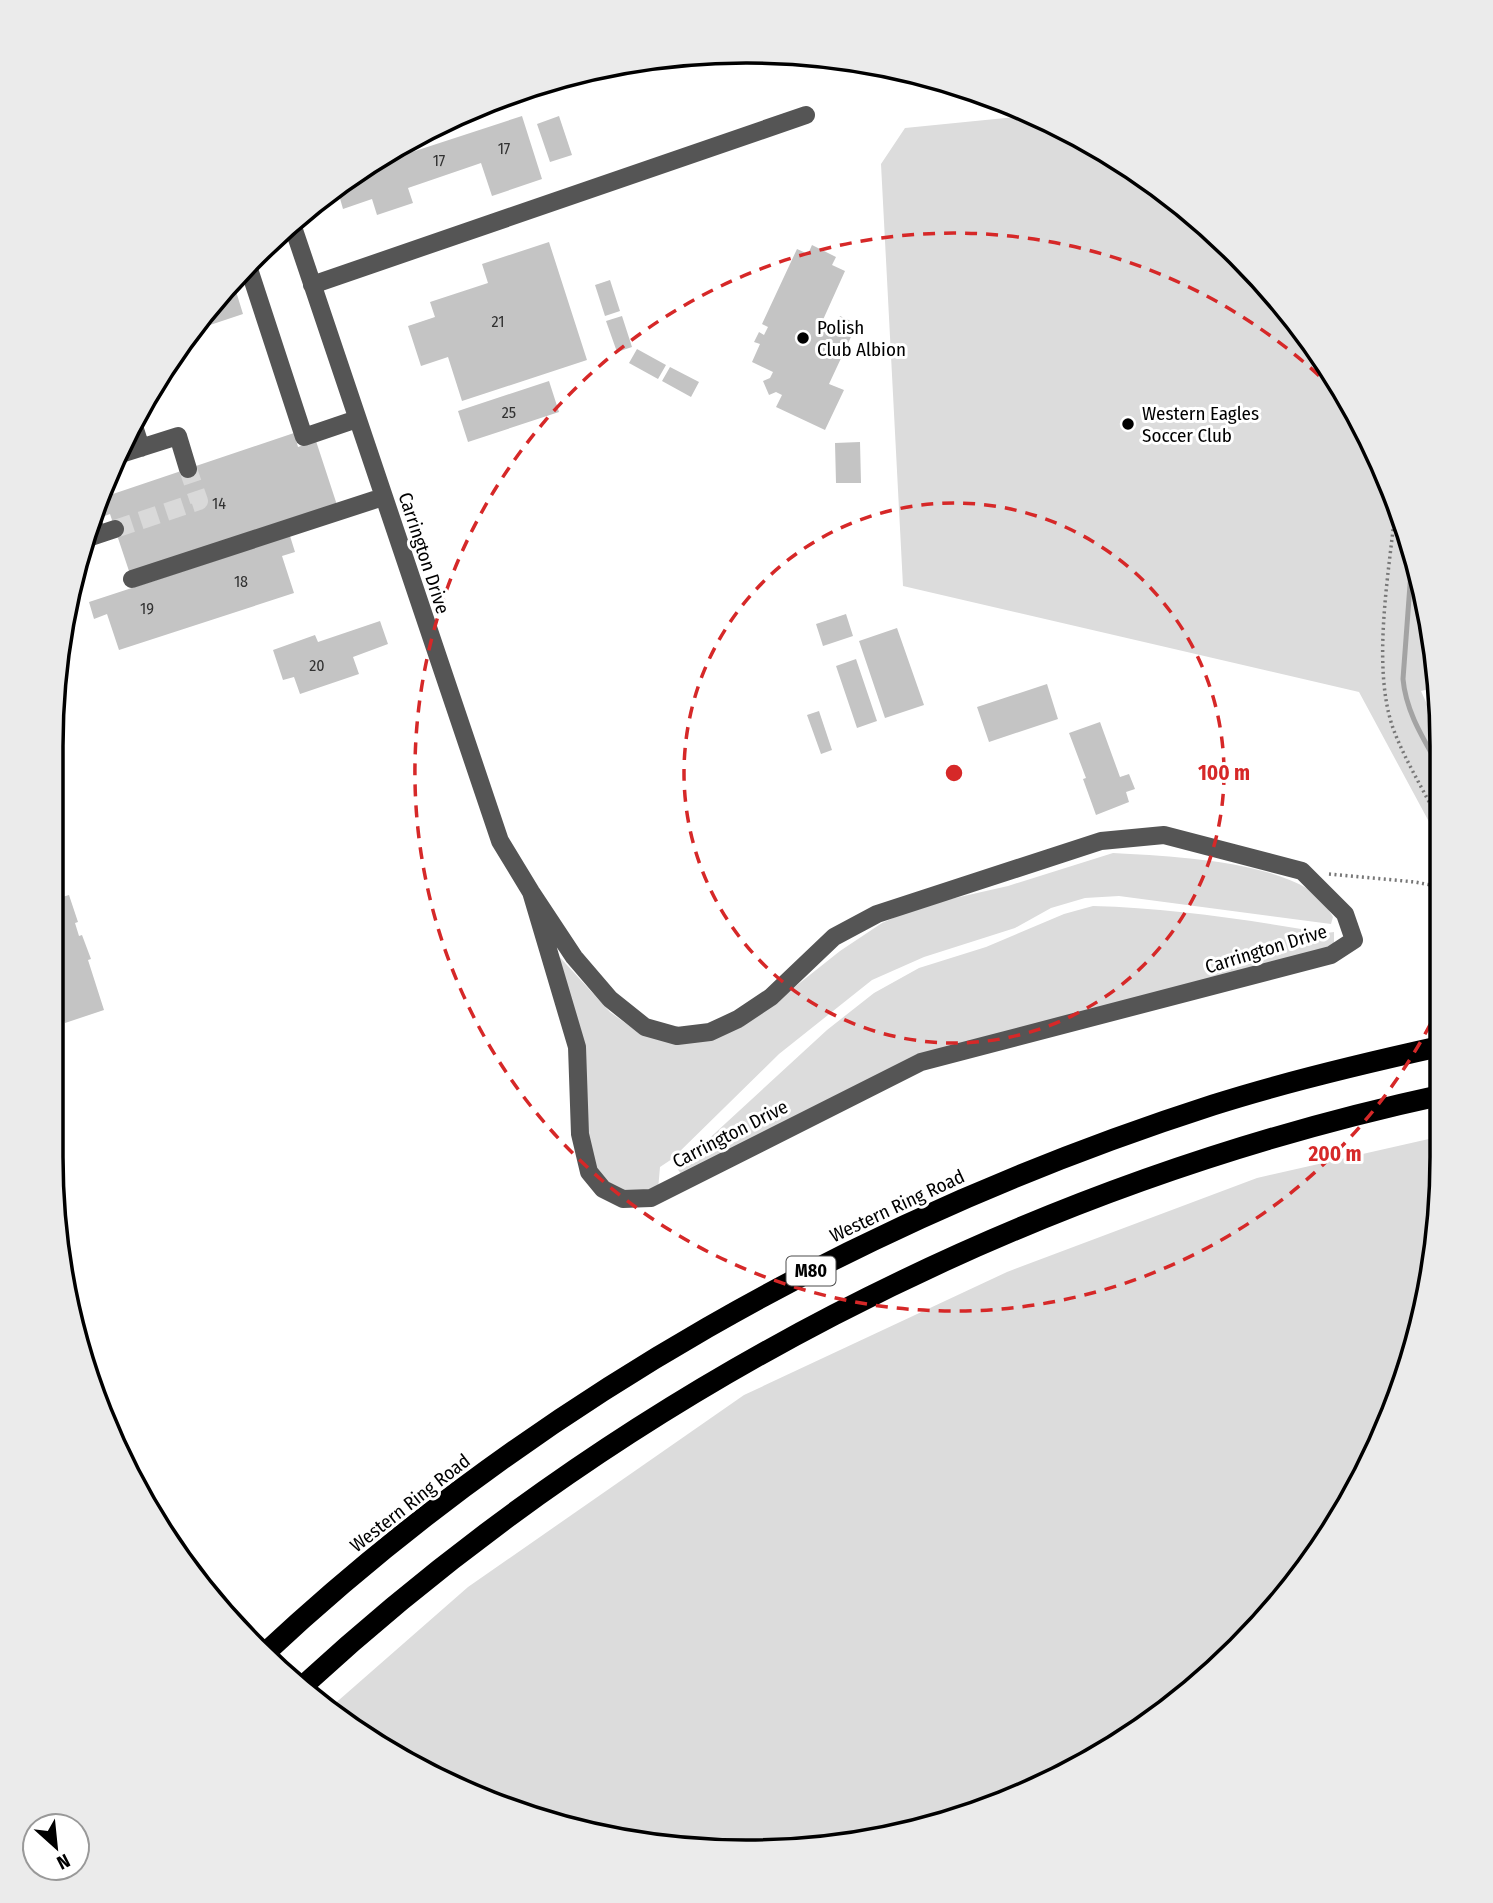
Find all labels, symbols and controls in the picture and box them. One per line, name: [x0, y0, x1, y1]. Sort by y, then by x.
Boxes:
house number: 17: [498, 139, 511, 158]
house number: 17: [433, 151, 446, 170]
house number: 21: [492, 312, 504, 331]
place label: Polish Club Albion: [817, 316, 906, 361]
marker: Polish Club Albion: [795, 330, 811, 346]
place label: Western Eagles Soccer Club: [1142, 402, 1259, 447]
house number: 25: [502, 403, 516, 422]
marker: Western Eagles Soccer Club: [1120, 416, 1136, 432]
street label: Carrington Drive: [394, 489, 454, 617]
house number: 14: [212, 494, 226, 513]
house number: 18: [234, 572, 248, 591]
house number: 19: [140, 599, 154, 618]
house number: 20: [309, 656, 325, 675]
text: 100 m: [1198, 760, 1250, 786]
centre of rings: [942, 761, 966, 785]
street label: Carrington Drive: [1202, 920, 1330, 978]
street label: Carrington Drive: [668, 1095, 792, 1173]
text: 200 m: [1307, 1141, 1362, 1167]
street label: Western Ring Road: [826, 1165, 968, 1247]
road number: M80: [786, 1256, 836, 1286]
street label: Western Ring Road: [345, 1449, 475, 1557]
north arrow: [21, 1812, 91, 1882]
text: N: [53, 1849, 74, 1875]

